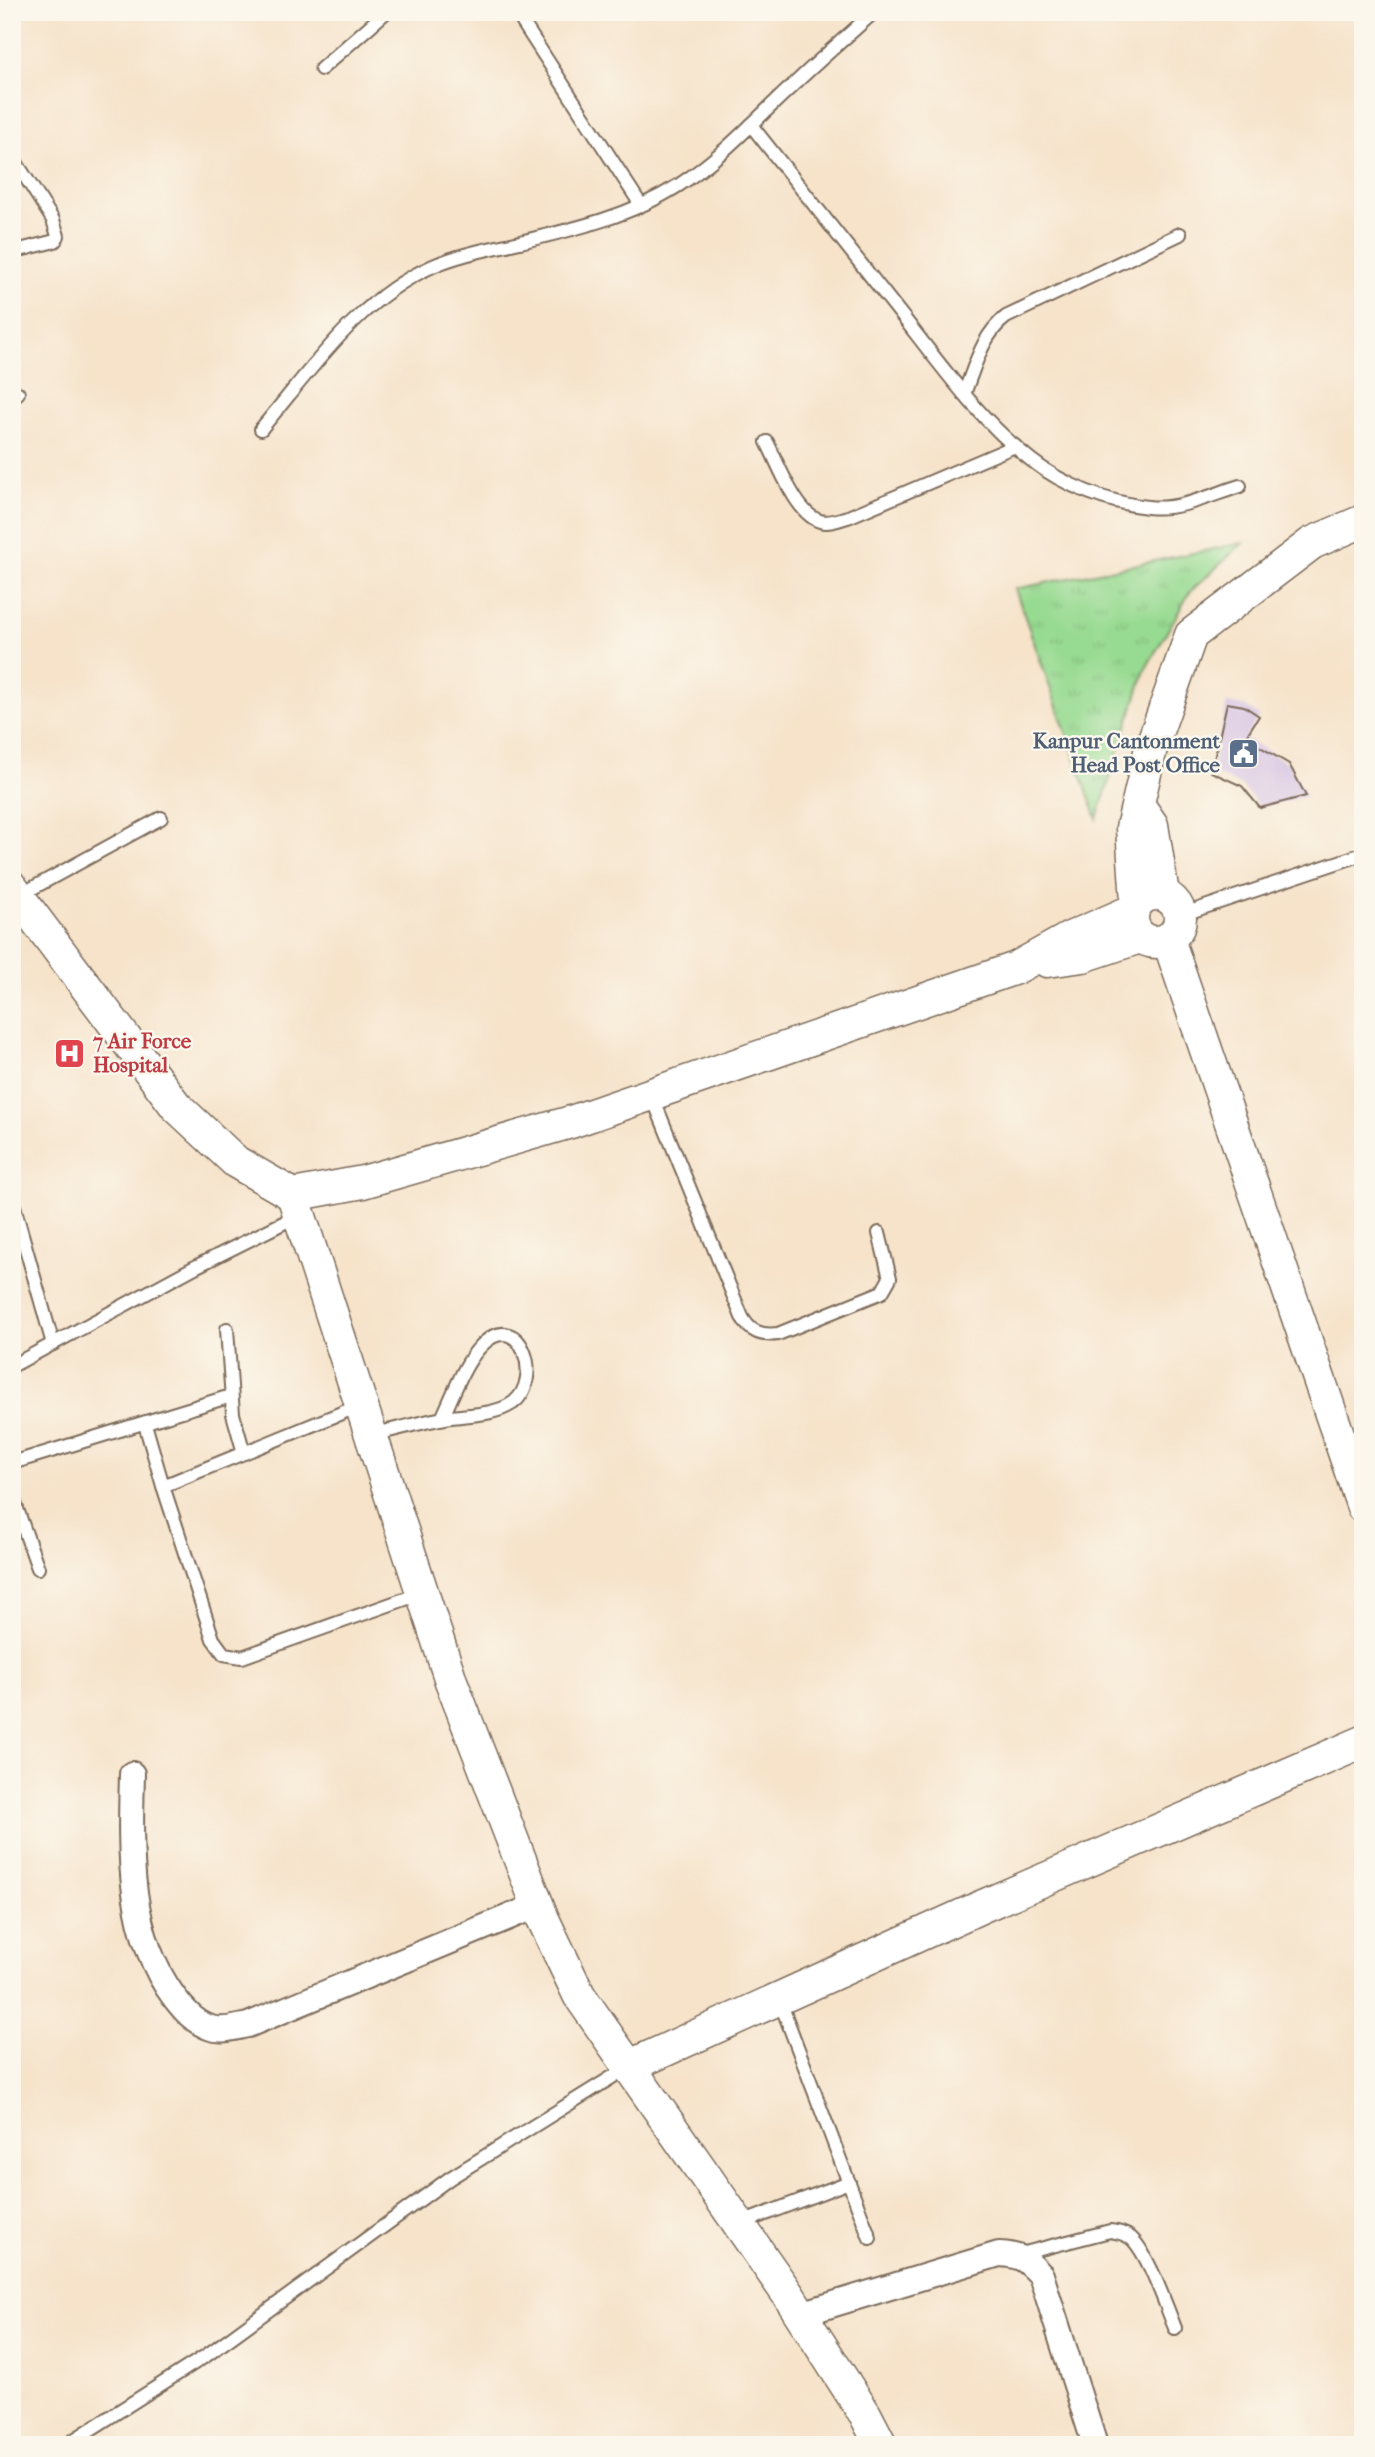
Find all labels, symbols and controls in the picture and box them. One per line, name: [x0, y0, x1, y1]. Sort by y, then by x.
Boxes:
place label: Kanpur Cantonment Head Post Office: [1033, 729, 1221, 777]
public building icon: Kanpur Cantonment Head Post Office: [1226, 736, 1260, 770]
place label: 7 Air Force Hospital: [92, 1029, 192, 1077]
hospital icon: 7 Air Force Hospital: [53, 1036, 87, 1070]

